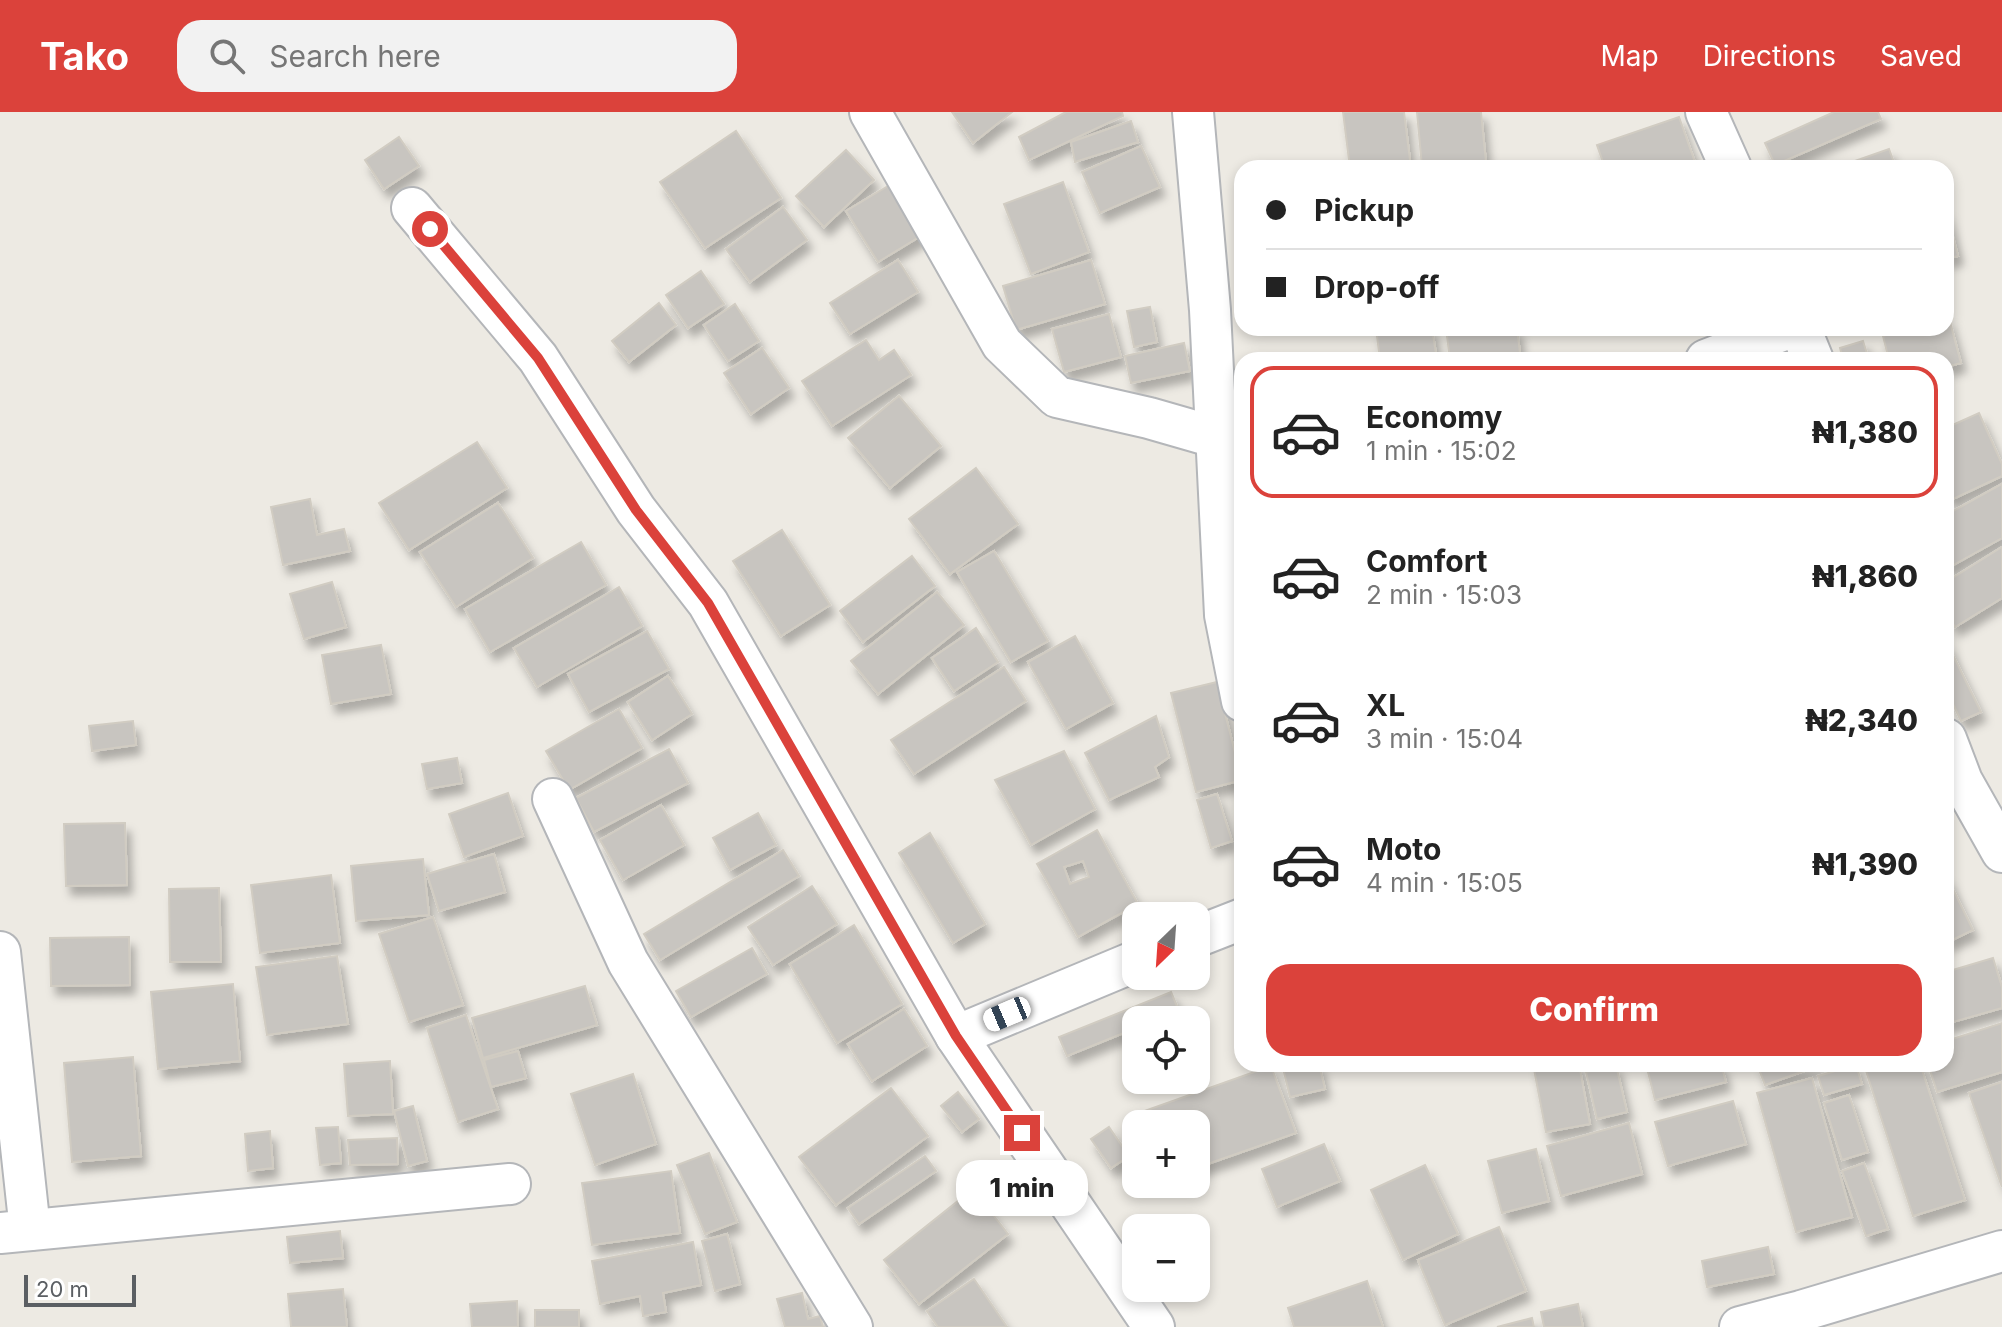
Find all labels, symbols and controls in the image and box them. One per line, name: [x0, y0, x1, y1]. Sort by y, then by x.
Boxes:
search box: [177, 20, 737, 92]
text: Tako: [40, 33, 129, 79]
icon: search: [205, 34, 249, 78]
text: Search here: [269, 38, 441, 74]
text: Map: [1600, 39, 1659, 73]
text: Directions: [1703, 39, 1836, 73]
text: Saved: [1880, 39, 1962, 73]
text: Pickup: [1314, 192, 1414, 228]
route start: [412, 211, 448, 247]
text: Drop-off: [1314, 269, 1440, 305]
icon: car: [1270, 396, 1342, 468]
text: Economy: [1366, 399, 1502, 435]
text: ₦1,380: [1812, 414, 1918, 450]
text: 1 min · 15:02: [1366, 435, 1517, 466]
icon: car: [1270, 540, 1342, 612]
text: Comfort: [1366, 543, 1487, 579]
text: ₦1,860: [1812, 558, 1918, 594]
text: 2 min · 15:03: [1366, 579, 1522, 610]
icon: car: [1270, 684, 1342, 756]
text: XL: [1366, 687, 1405, 723]
text: ₦2,340: [1805, 702, 1918, 738]
text: 3 min · 15:04: [1366, 723, 1523, 754]
icon: car: [1270, 828, 1342, 900]
text: Moto: [1366, 831, 1441, 867]
text: ₦1,390: [1812, 846, 1918, 882]
text: 4 min · 15:05: [1366, 867, 1523, 898]
north arrow: [1122, 902, 1210, 990]
map controls: [1122, 902, 1210, 1302]
button: Confirm: [1266, 964, 1922, 1056]
car: [980, 994, 1034, 1034]
button: locate: [1122, 1006, 1210, 1094]
button: +: [1122, 1110, 1210, 1198]
route end: [1004, 1115, 1040, 1151]
callout: 1 min: [956, 1161, 1088, 1217]
text: 1 min: [989, 1172, 1055, 1203]
button: −: [1122, 1214, 1210, 1302]
scale bar: [24, 1271, 136, 1307]
text: 20 m: [36, 1276, 89, 1302]

